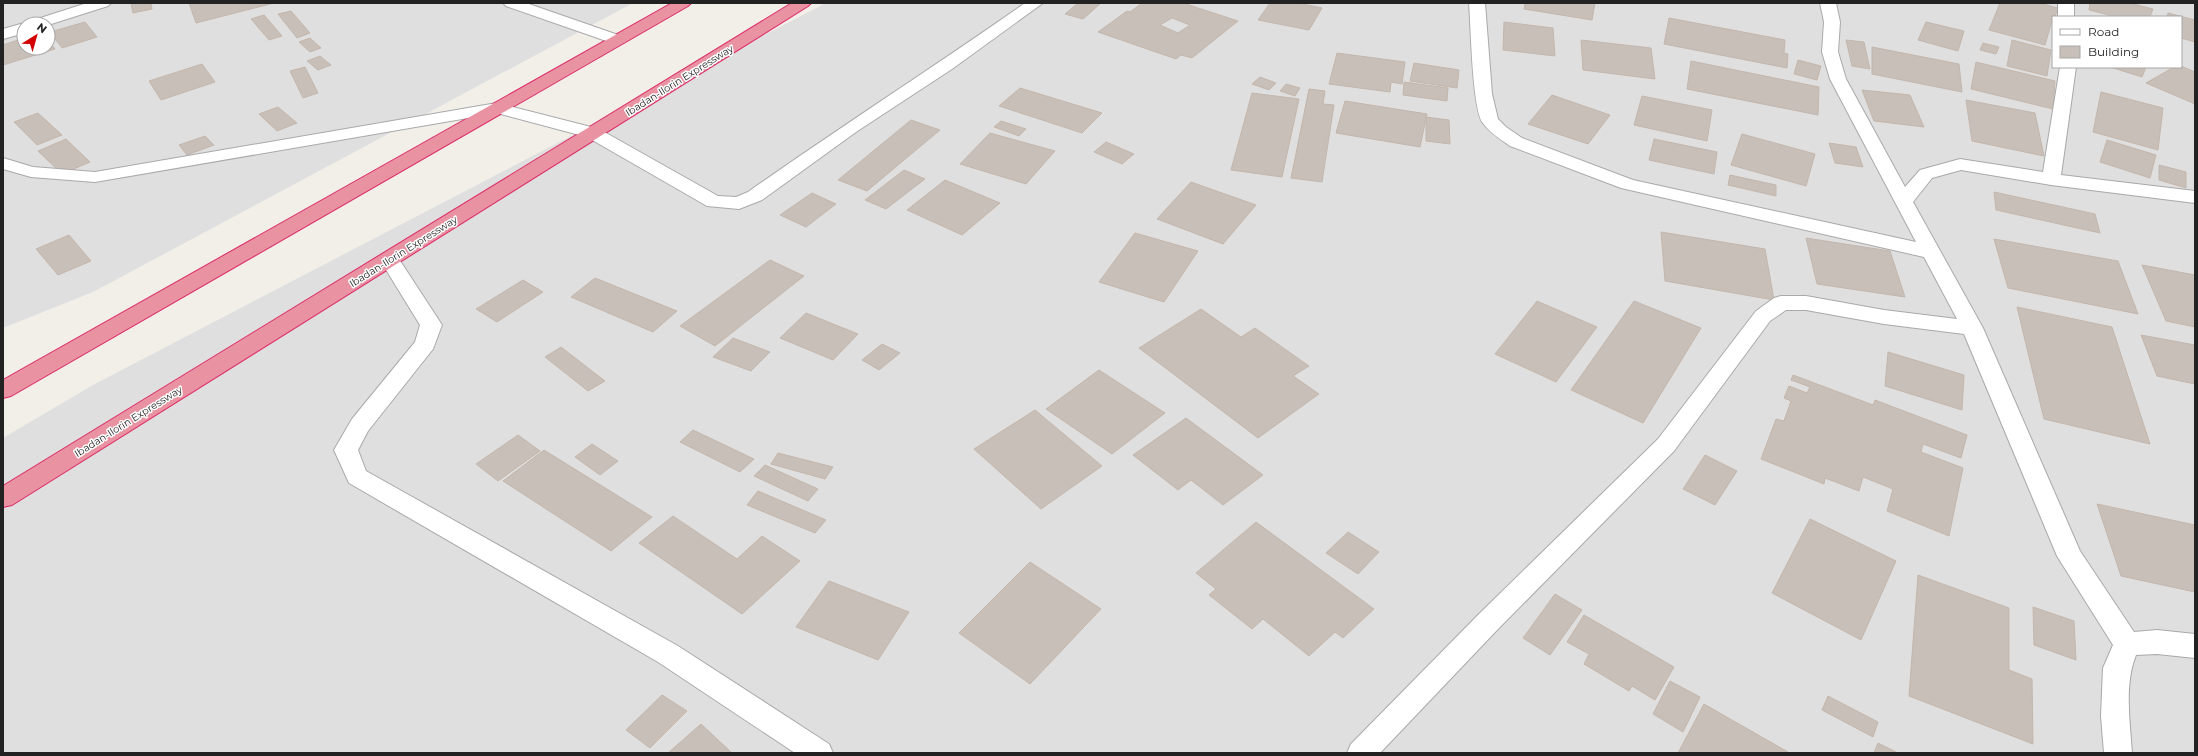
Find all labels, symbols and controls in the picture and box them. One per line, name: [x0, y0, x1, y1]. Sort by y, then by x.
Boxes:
north arrow: [16, 16, 56, 56]
legend: [2052, 16, 2182, 68]
text: N: [34, 20, 50, 36]
text: Road: [2088, 24, 2119, 39]
street label: Ibadan-Ilorin Expressway: [623, 42, 736, 119]
text: Building: [2088, 44, 2139, 59]
street label: Ibadan-Ilorin Expressway: [347, 213, 460, 290]
street label: Ibadan-Ilorin Expressway: [72, 383, 185, 460]

